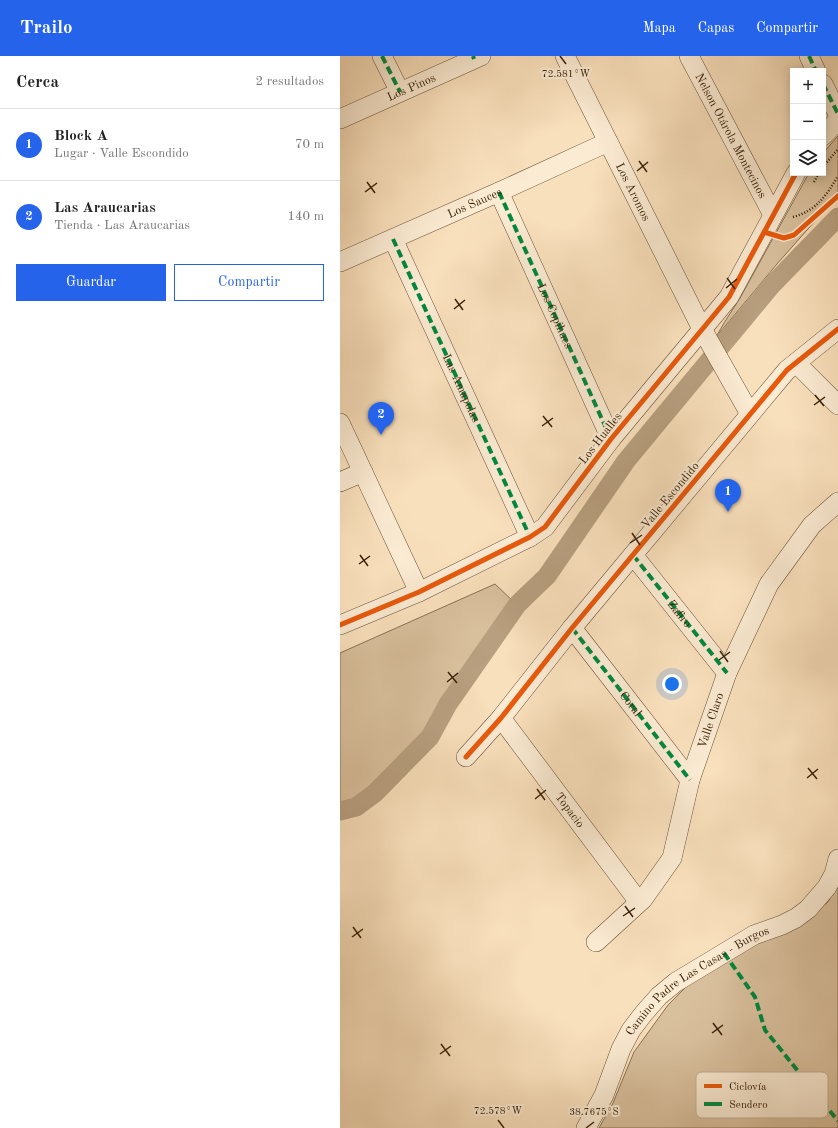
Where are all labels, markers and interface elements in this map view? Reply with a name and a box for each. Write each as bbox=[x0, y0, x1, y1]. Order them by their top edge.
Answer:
text: Trailo bbox=[20, 19, 73, 38]
text: Mapa bbox=[643, 21, 676, 35]
text: Capas bbox=[698, 21, 734, 35]
text: Compartir bbox=[756, 21, 818, 35]
map controls bbox=[790, 68, 826, 176]
button: + bbox=[790, 68, 826, 104]
text: 72.581°W bbox=[542, 69, 590, 79]
street label: Los Pinos bbox=[386, 72, 438, 104]
street label: Nelson Otárola Montecinos bbox=[692, 72, 768, 200]
text: Cerca bbox=[16, 74, 59, 91]
text: 2 resultados bbox=[256, 75, 324, 88]
button: − bbox=[790, 104, 826, 140]
text: Block A bbox=[54, 129, 108, 144]
text: 1 bbox=[25, 138, 33, 151]
text: 70 m bbox=[295, 138, 324, 151]
button: layers bbox=[790, 140, 826, 176]
text: Lugar · Valle Escondido bbox=[54, 147, 189, 160]
street label: Los Aromos bbox=[613, 161, 652, 223]
street label: Los Sauces bbox=[446, 186, 504, 221]
text: Las Araucarias bbox=[54, 201, 156, 216]
text: 2 bbox=[25, 210, 33, 223]
text: 140 m bbox=[287, 210, 324, 223]
text: Tienda · Las Araucarias bbox=[54, 219, 190, 232]
button: Guardar bbox=[16, 264, 166, 301]
button: Compartir bbox=[174, 264, 324, 301]
street label: Los Copihues bbox=[534, 282, 574, 351]
street label: Las Amapolas bbox=[440, 352, 481, 424]
pin: 2 bbox=[368, 402, 394, 435]
street label: Los Hualles bbox=[577, 411, 624, 467]
street label: Valle Escondido bbox=[640, 460, 702, 531]
pin: 1 bbox=[715, 479, 741, 512]
street label: Zafiro bbox=[665, 598, 693, 630]
your location bbox=[662, 674, 682, 694]
street label: Coral bbox=[617, 690, 643, 719]
street label: Valle Claro bbox=[696, 691, 727, 750]
street label: Topacio bbox=[552, 791, 586, 830]
street label: Camino Padre Las Casas - Burgos bbox=[624, 925, 771, 1038]
legend bbox=[696, 1072, 828, 1118]
text: Ciclovía bbox=[729, 1082, 767, 1093]
text: Sendero bbox=[729, 1100, 768, 1111]
text: 72.578°W bbox=[474, 1106, 522, 1116]
text: 38.7675°S bbox=[569, 1107, 619, 1117]

